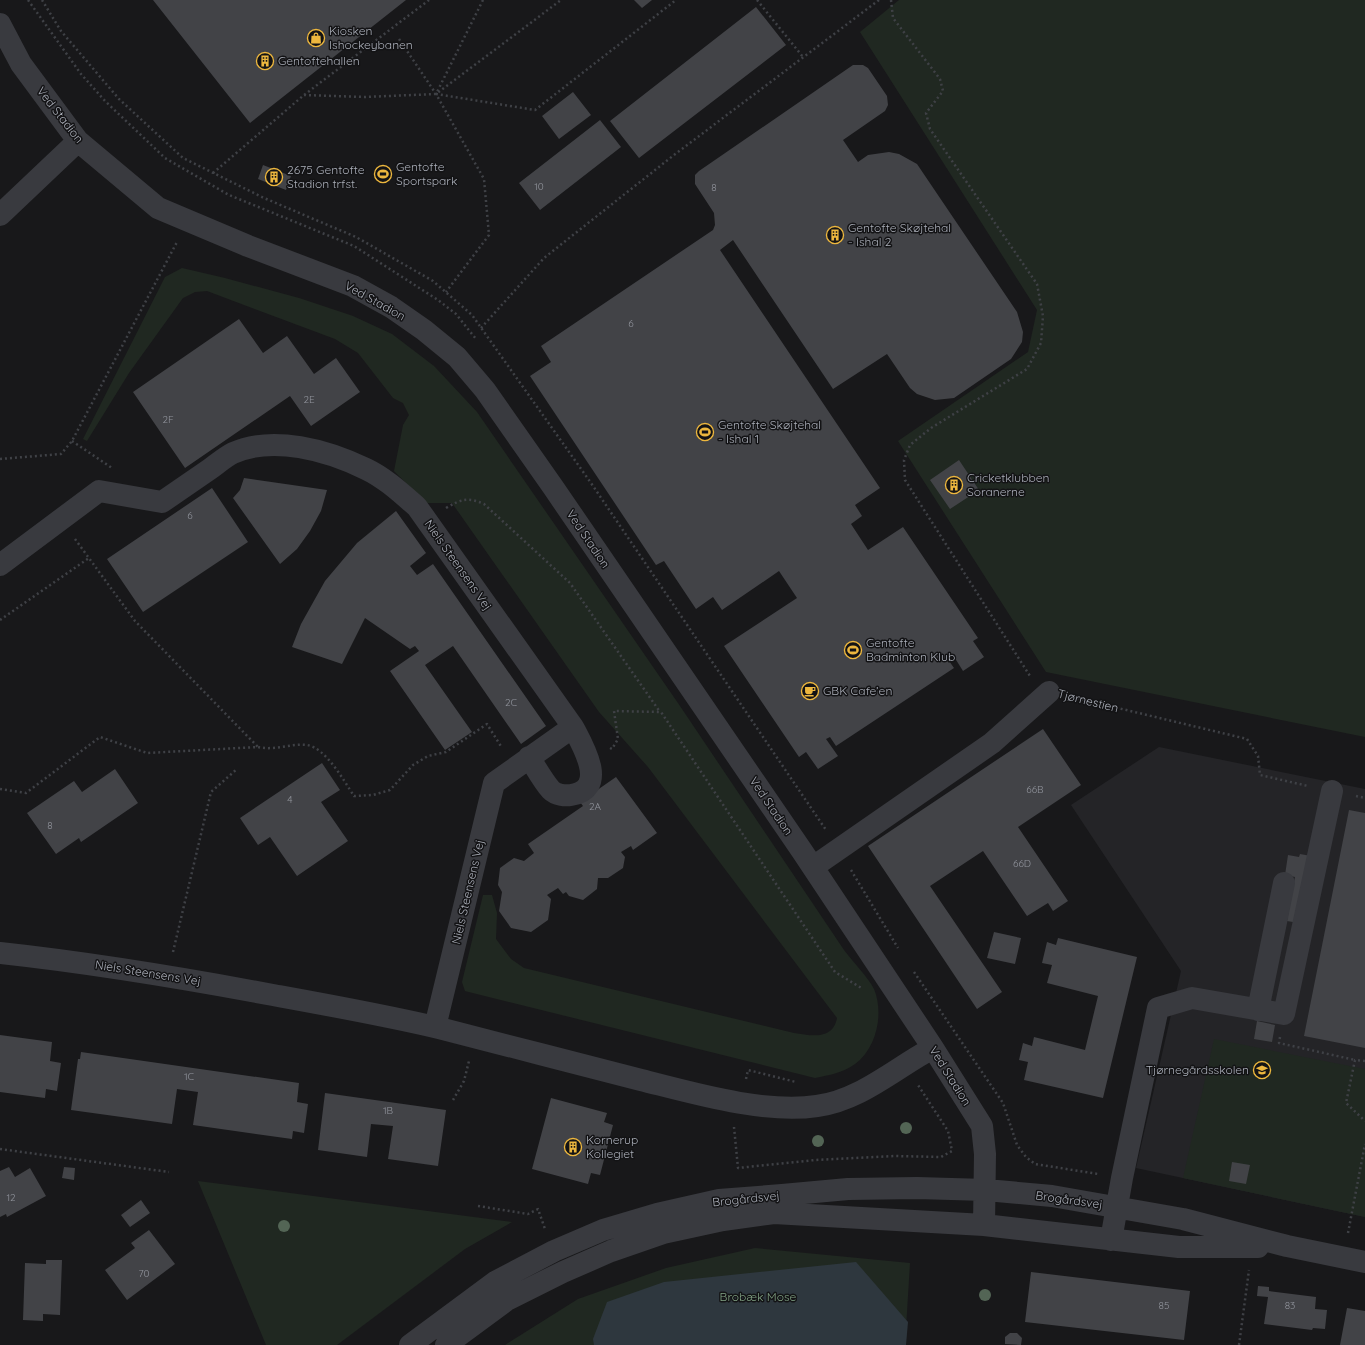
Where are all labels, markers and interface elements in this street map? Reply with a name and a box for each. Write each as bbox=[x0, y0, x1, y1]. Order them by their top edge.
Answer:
place label: Kiosken Ishockeybanen bbox=[329, 23, 413, 52]
shop icon: Kiosken Ishockeybanen bbox=[306, 28, 326, 48]
building icon: Gentoftehallen bbox=[255, 51, 275, 71]
place label: Gentoftehallen bbox=[278, 53, 360, 68]
street label: Ved Stadion bbox=[34, 84, 87, 146]
place label: Gentofte Sportspark bbox=[396, 159, 457, 188]
place label: 2675 Gentofte Stadion trfst. bbox=[287, 162, 365, 191]
sports icon: Gentofte Sportspark bbox=[373, 164, 393, 184]
building icon: 2675 Gentofte Stadion trfst. bbox=[264, 167, 284, 187]
house number: 10 bbox=[534, 180, 544, 193]
house number: 8 bbox=[711, 181, 717, 194]
place label: Gentofte Skøjtehal - Ishal 2 bbox=[848, 220, 951, 249]
building icon: Gentofte Skøjtehal - Ishal 2 bbox=[825, 225, 845, 245]
street label: Ved Stadion bbox=[342, 278, 408, 323]
house number: 6 bbox=[628, 317, 634, 330]
house number: 2E bbox=[303, 393, 315, 406]
house number: 2F bbox=[162, 413, 174, 426]
place label: Gentofte Skøjtehal - Ishal 1 bbox=[718, 417, 821, 446]
sports icon: Gentofte Skøjtehal - Ishal 1 bbox=[695, 422, 715, 442]
place label: Cricketklubben Soranerne bbox=[967, 470, 1049, 499]
building icon: Cricketklubben Soranerne bbox=[944, 475, 964, 495]
street label: Ved Stadion bbox=[563, 507, 613, 571]
house number: 6 bbox=[187, 509, 193, 522]
street label: Niels Steensens Vej bbox=[422, 517, 495, 613]
place label: Gentofte Badminton Klub bbox=[866, 635, 955, 664]
sports icon: Gentofte Badminton Klub bbox=[843, 640, 863, 660]
cafe icon: GBK Cafe’en bbox=[800, 681, 820, 701]
place label: GBK Cafe’en bbox=[823, 683, 892, 698]
street label: Tjørnestien bbox=[1056, 686, 1120, 715]
house number: 2C bbox=[505, 696, 518, 709]
street label: Ved Stadion bbox=[746, 774, 796, 838]
house number: 66B bbox=[1026, 783, 1044, 796]
house number: 4 bbox=[287, 793, 293, 806]
house number: 2A bbox=[589, 800, 602, 813]
house number: 8 bbox=[47, 819, 53, 832]
street label: Niels Steensens Vej bbox=[448, 838, 487, 946]
house number: 66D bbox=[1013, 857, 1031, 870]
street label: Niels Steensens Vej bbox=[94, 957, 202, 988]
street label: Ved Stadion bbox=[926, 1043, 975, 1108]
school or university icon: Tjørnegårdsskolen bbox=[1252, 1060, 1272, 1080]
place label: Tjørnegårdsskolen bbox=[1146, 1062, 1249, 1077]
house number: 1C bbox=[184, 1070, 195, 1083]
house number: 1B bbox=[383, 1104, 394, 1117]
place label: Kornerup Kollegiet bbox=[586, 1132, 638, 1161]
building icon: Kornerup Kollegiet bbox=[563, 1137, 583, 1157]
street label: Brogårdsvej bbox=[1035, 1187, 1104, 1212]
street label: Brogårdsvej bbox=[712, 1188, 780, 1209]
house number: 12 bbox=[6, 1191, 16, 1204]
house number: 70 bbox=[138, 1267, 150, 1280]
park label: Brobæk Mose bbox=[720, 1289, 797, 1304]
house number: 85 bbox=[1159, 1299, 1169, 1312]
house number: 83 bbox=[1285, 1299, 1295, 1312]

